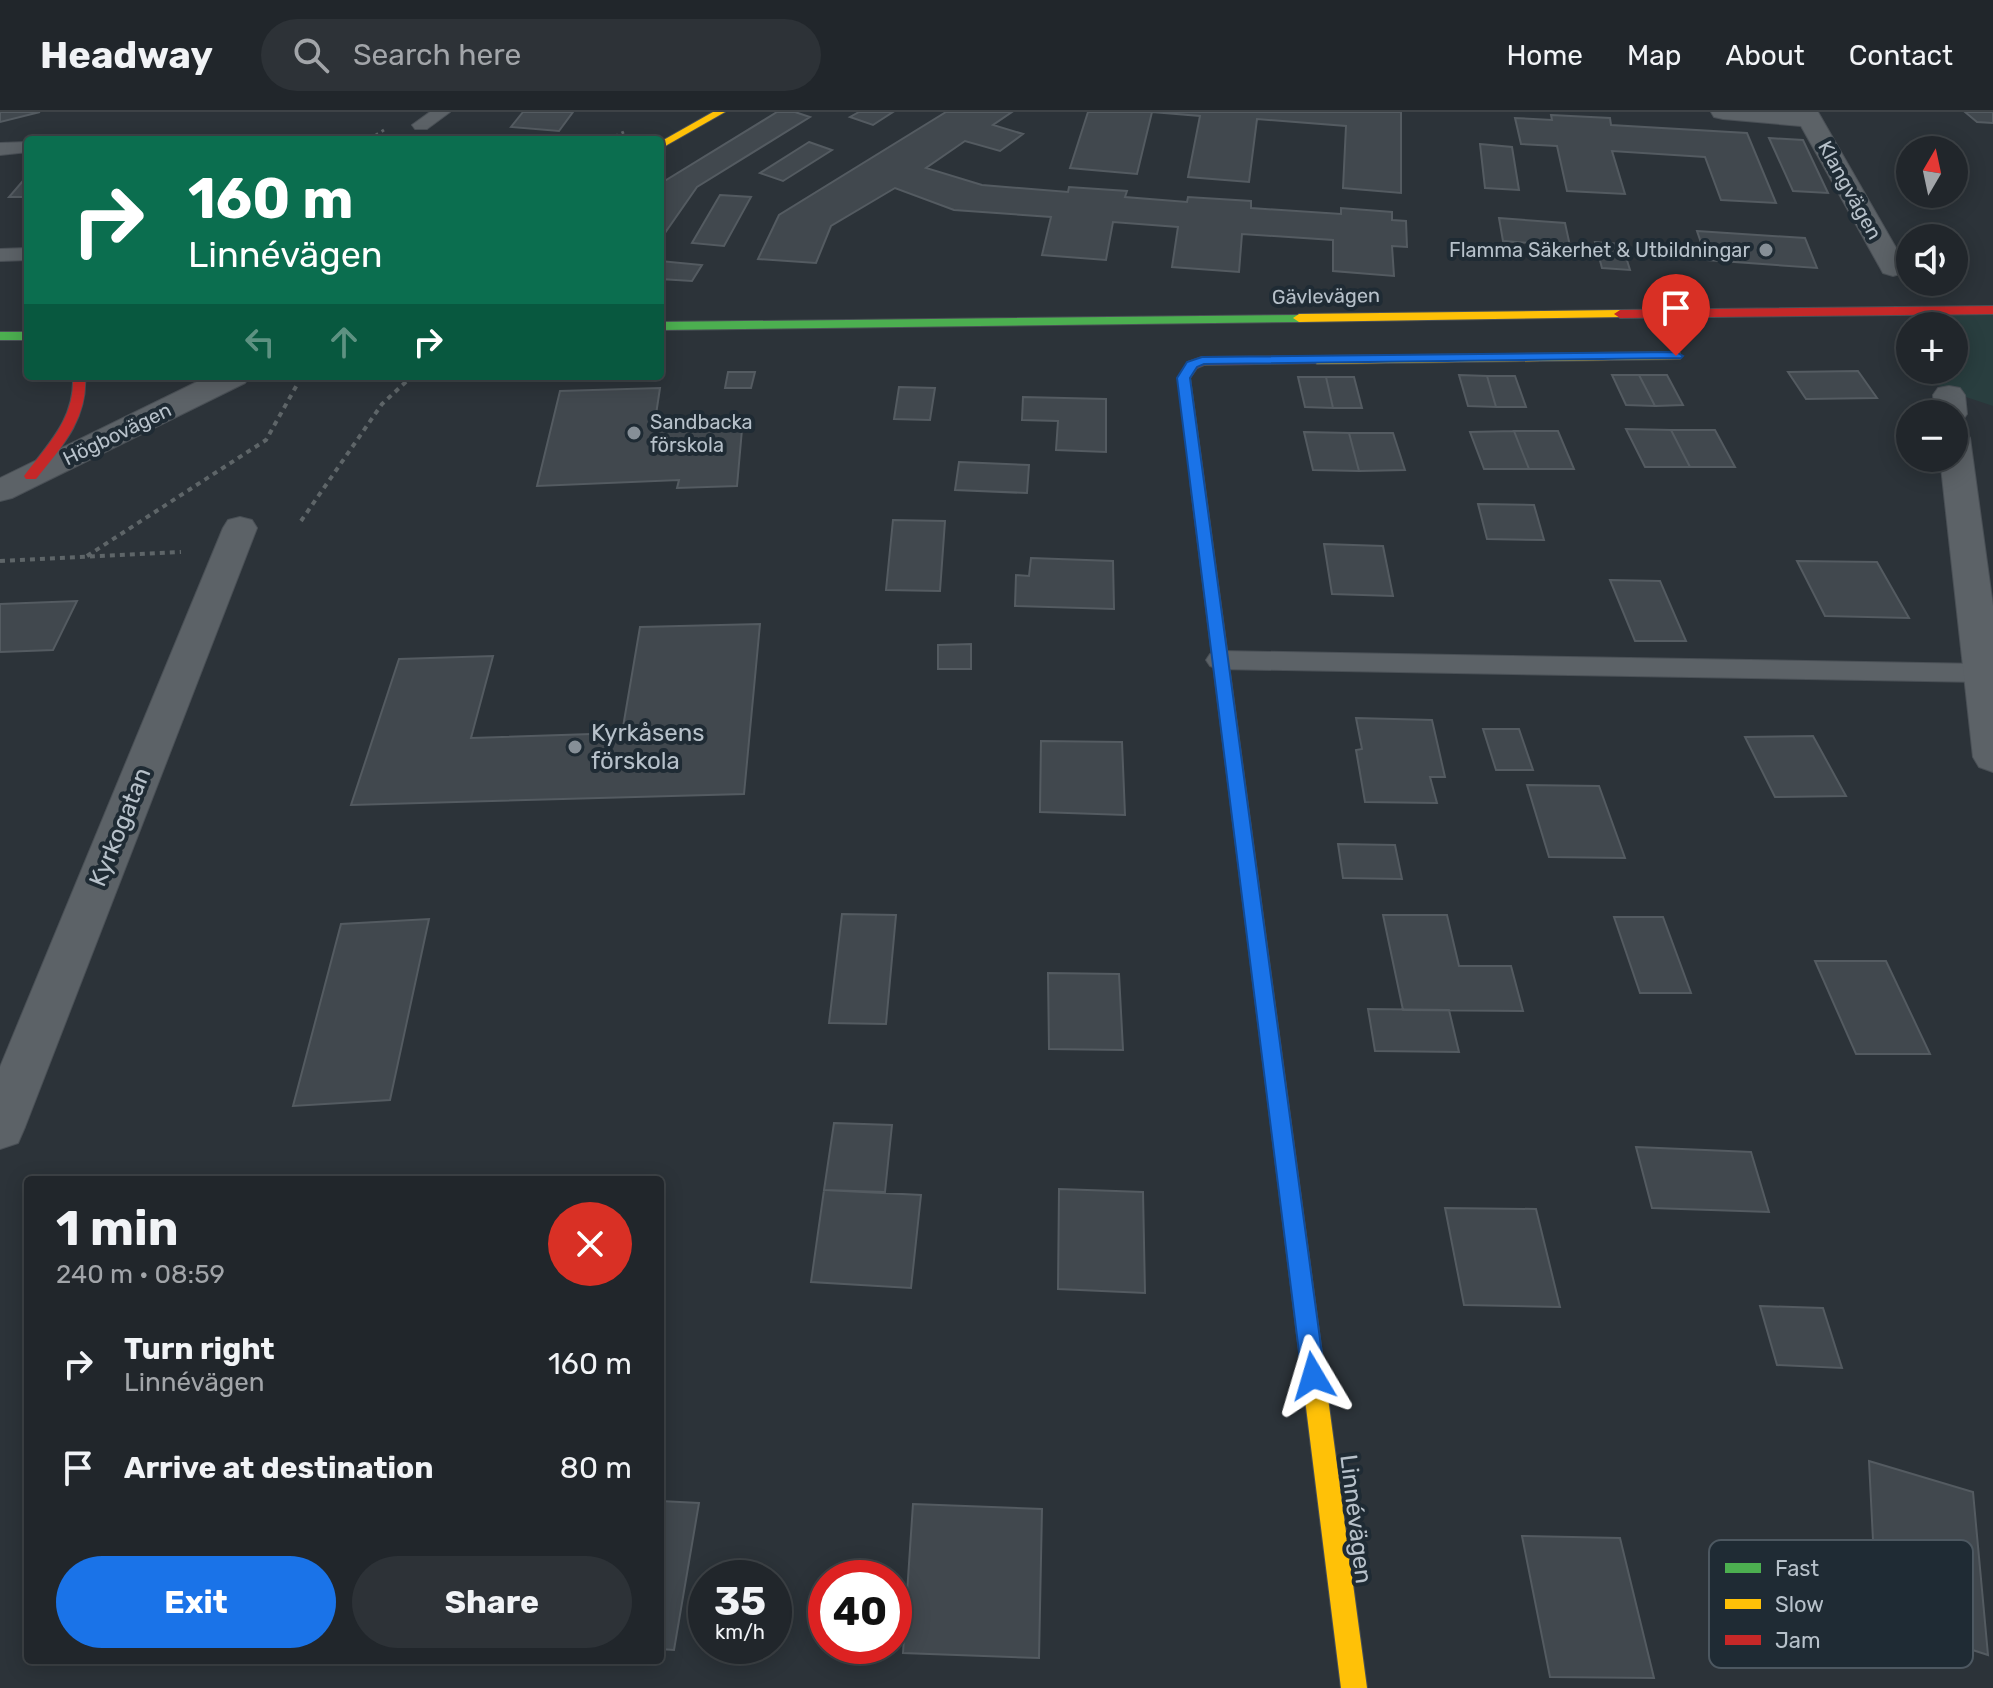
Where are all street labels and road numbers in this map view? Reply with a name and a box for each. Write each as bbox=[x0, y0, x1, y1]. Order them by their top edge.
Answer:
street label: Klangvägen bbox=[1813, 137, 1887, 243]
street label: Gävlevägen bbox=[1272, 283, 1380, 309]
street label: Högbovägen bbox=[59, 397, 175, 471]
street label: Kyrkogatan bbox=[83, 763, 157, 891]
street label: Linnévägen bbox=[1334, 1453, 1378, 1585]

